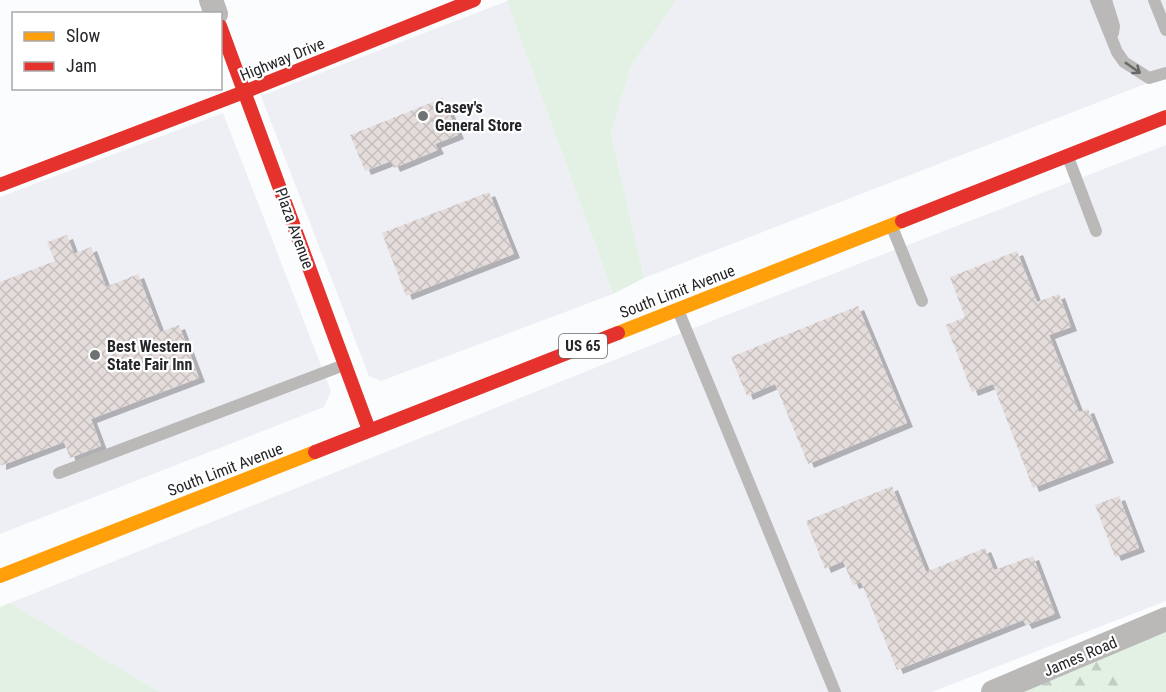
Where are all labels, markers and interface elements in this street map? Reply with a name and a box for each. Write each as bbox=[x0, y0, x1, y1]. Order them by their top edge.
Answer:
legend bbox=[12, 12, 222, 90]
text: Slow bbox=[66, 25, 101, 46]
street label: Highway Drive bbox=[237, 34, 327, 85]
text: Jam bbox=[66, 55, 97, 76]
one-way arrow bbox=[1124, 62, 1140, 74]
place label: Casey's General Store bbox=[435, 98, 522, 135]
marker: Casey's General Store bbox=[416, 109, 430, 123]
street label: Plaza Avenue bbox=[271, 185, 318, 271]
street label: South Limit Avenue bbox=[617, 261, 737, 322]
road number: US 65 bbox=[559, 334, 607, 358]
place label: Best Western State Fair Inn bbox=[107, 337, 192, 374]
marker: Best Western State Fair Inn bbox=[88, 348, 102, 362]
street label: South Limit Avenue bbox=[165, 439, 285, 500]
street label: James Road bbox=[1041, 632, 1120, 680]

